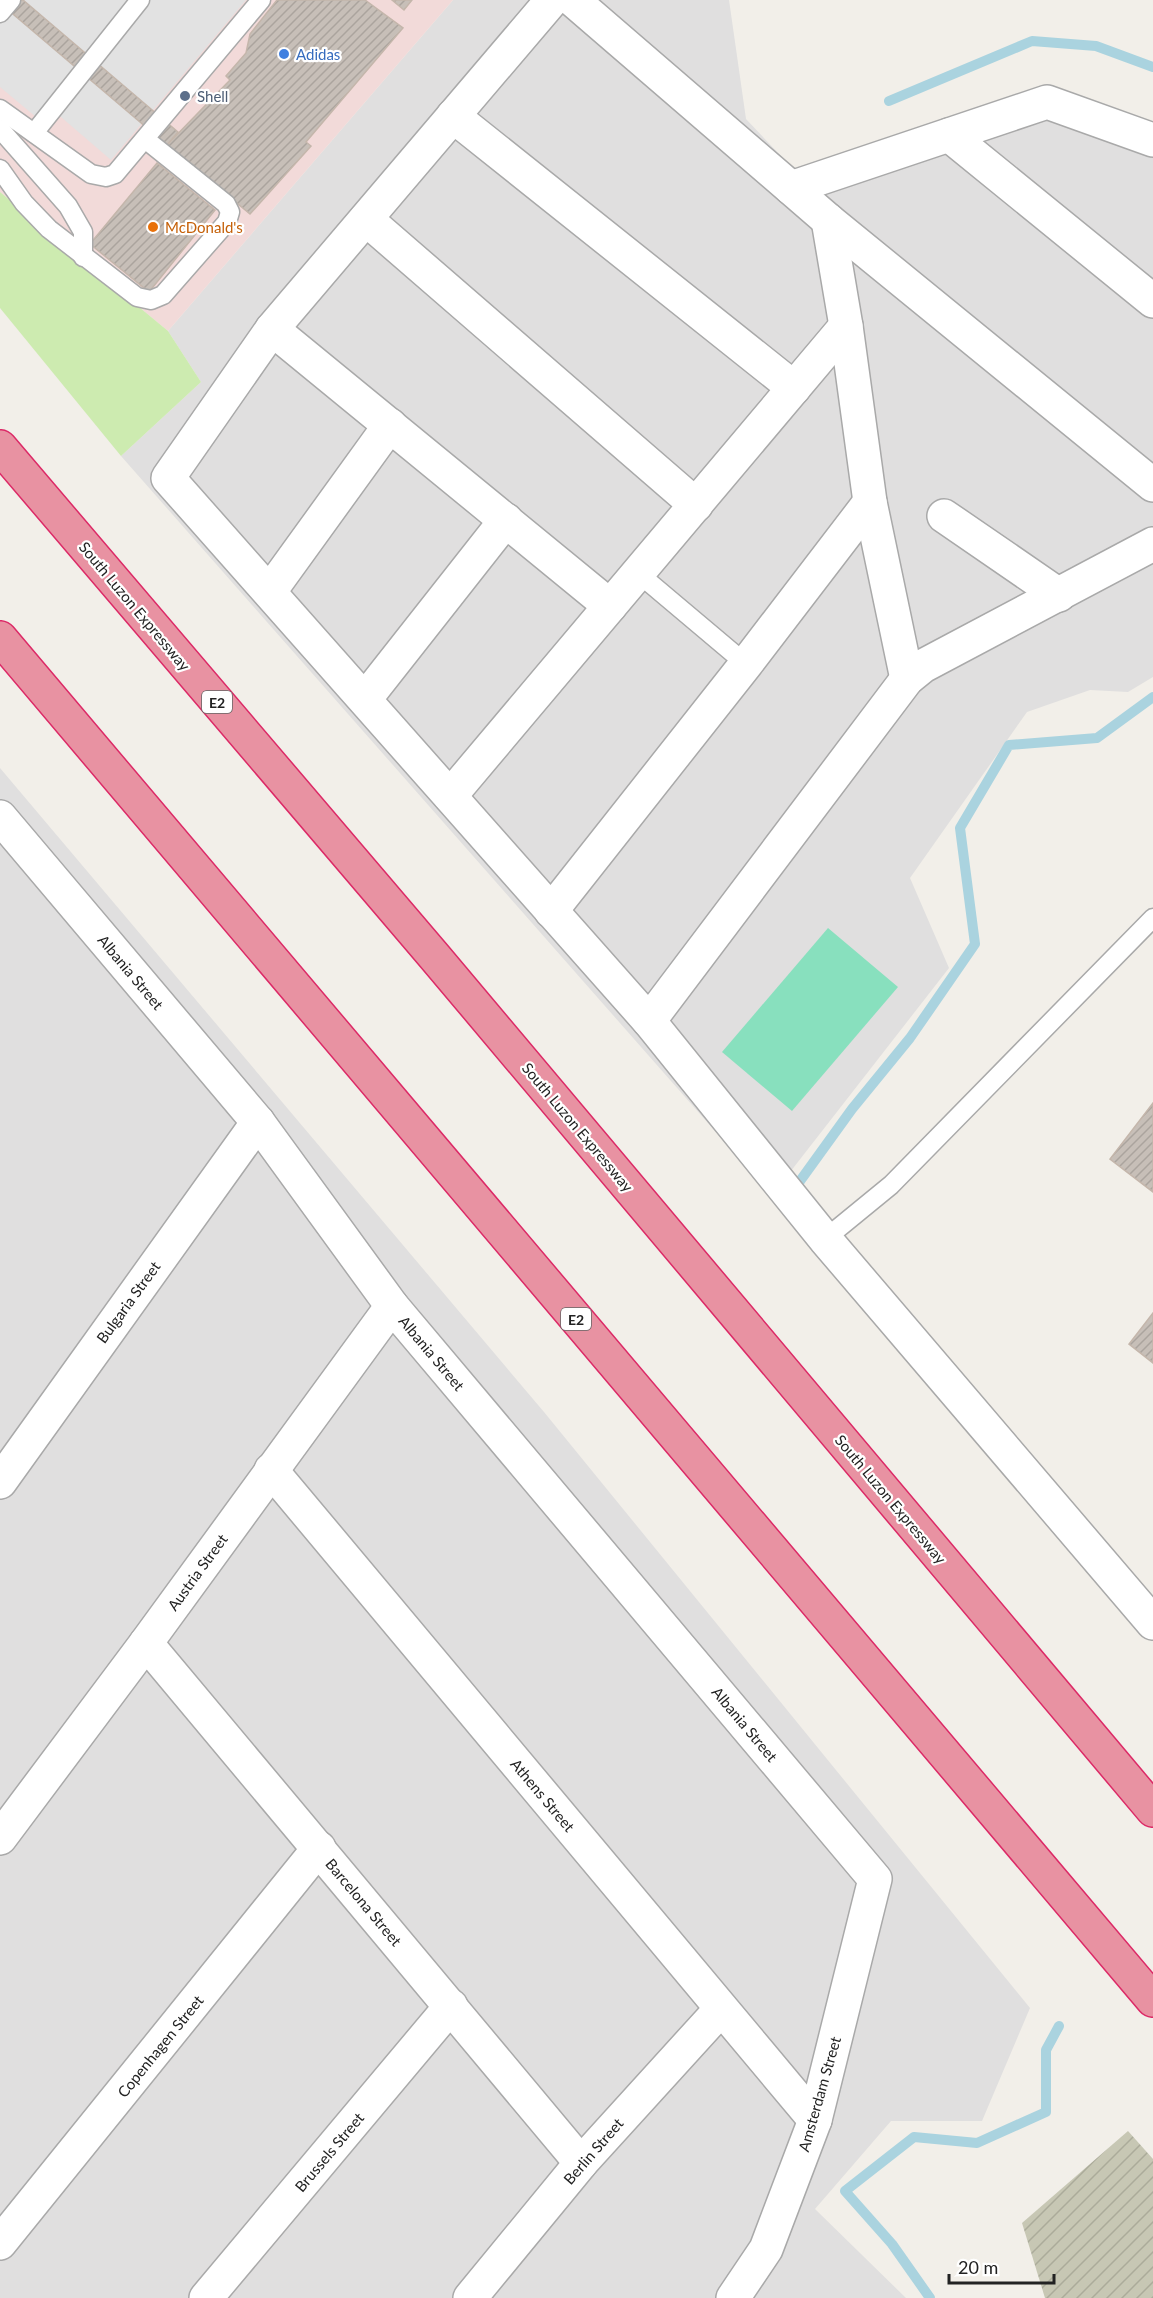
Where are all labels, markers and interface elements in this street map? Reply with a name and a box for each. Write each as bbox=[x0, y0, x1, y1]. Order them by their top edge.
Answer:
place label: Adidas bbox=[296, 45, 340, 63]
marker: Adidas bbox=[277, 47, 291, 61]
place label: Shell bbox=[197, 87, 228, 105]
marker: Shell bbox=[178, 89, 192, 103]
place label: McDonald's bbox=[165, 218, 243, 236]
marker: McDonald's bbox=[146, 220, 160, 234]
street label: South Luzon Expressway bbox=[76, 538, 194, 674]
road number: E2 bbox=[202, 691, 232, 713]
street label: Albania Street bbox=[94, 931, 168, 1014]
street label: South Luzon Expressway bbox=[519, 1059, 637, 1195]
street label: Bulgaria Street bbox=[92, 1257, 164, 1346]
road number: E2 bbox=[561, 1308, 591, 1330]
street label: Albania Street bbox=[395, 1312, 469, 1395]
street label: South Luzon Expressway bbox=[832, 1431, 950, 1567]
street label: Austria Street bbox=[163, 1530, 231, 1614]
street label: Albania Street bbox=[708, 1683, 782, 1766]
street label: Athens Street bbox=[507, 1755, 579, 1836]
street label: Barcelona Street bbox=[322, 1855, 406, 1950]
street label: Copenhagen Street bbox=[113, 1991, 207, 2101]
street label: Amsterdam Street bbox=[794, 2034, 844, 2154]
street label: Brussels Street bbox=[291, 2108, 368, 2195]
street label: Berlin Street bbox=[559, 2114, 627, 2188]
scale bar bbox=[949, 2247, 1054, 2285]
text: 20 m bbox=[958, 2256, 998, 2278]

